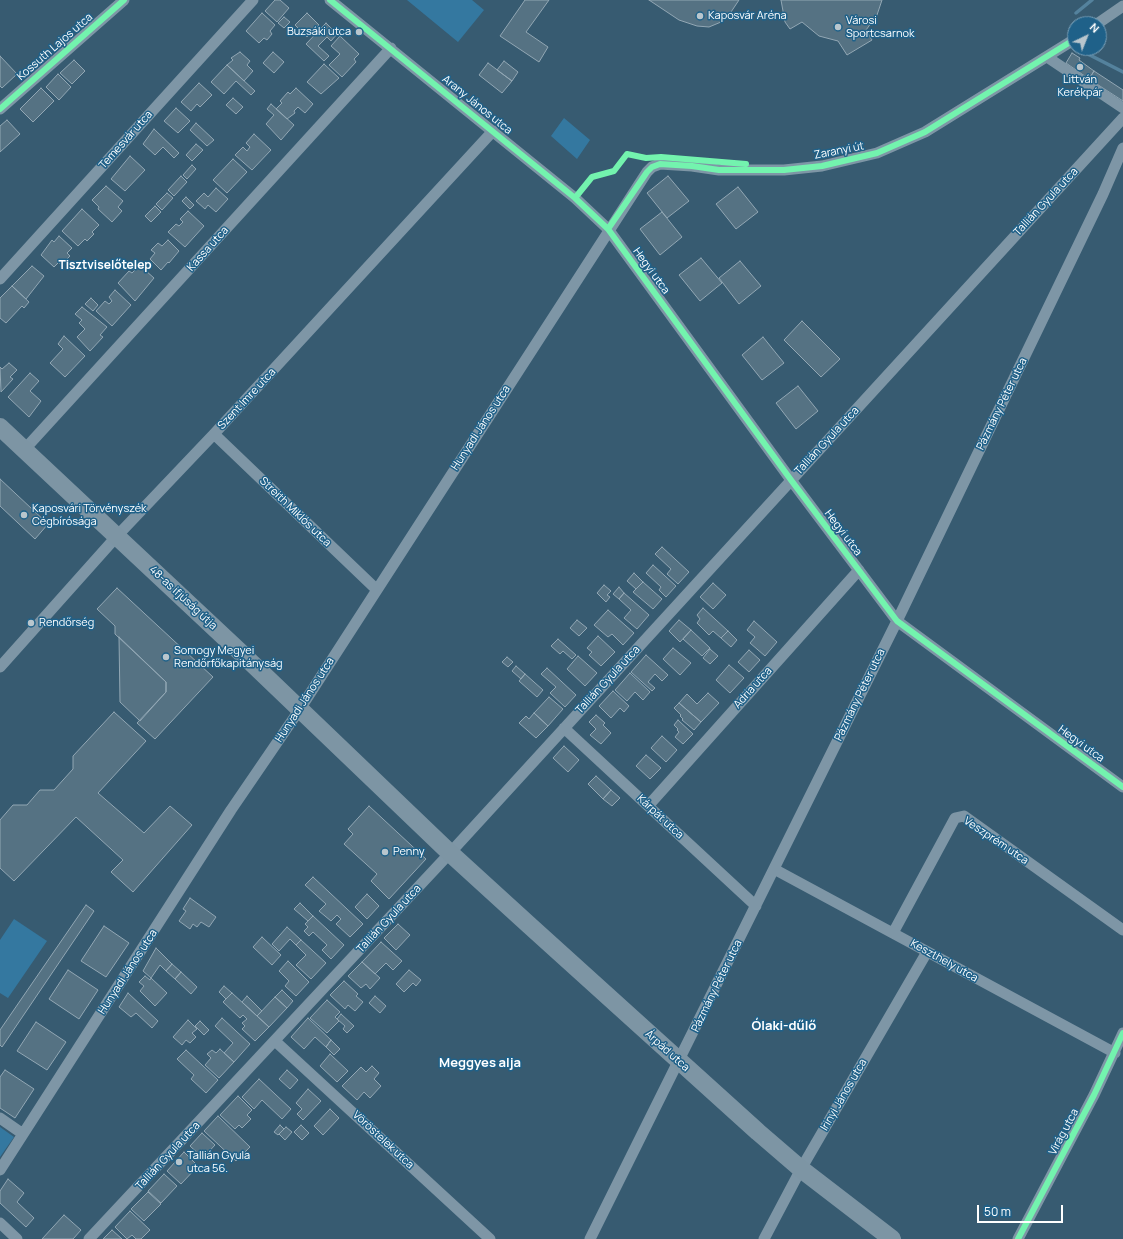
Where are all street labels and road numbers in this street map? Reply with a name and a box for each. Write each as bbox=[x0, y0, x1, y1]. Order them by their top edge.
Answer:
street label: Kossuth Lajos utca bbox=[15, 11, 95, 83]
street label: Arany János utca bbox=[439, 73, 515, 137]
street label: Temesvár utca bbox=[96, 108, 156, 172]
street label: Zaranyi út bbox=[813, 140, 865, 162]
street label: Tallián Gyula utca bbox=[1011, 165, 1081, 239]
street label: Kassa utca bbox=[185, 224, 231, 274]
street label: Hegyi utca bbox=[630, 245, 672, 297]
street label: Pázmány Péter utca bbox=[974, 356, 1030, 452]
street label: Szent Imre utca bbox=[215, 366, 279, 432]
street label: Hunyadi János utca bbox=[449, 383, 513, 473]
street label: Tallián Gyula utca bbox=[792, 404, 862, 478]
street label: Streith Miklós utca bbox=[256, 474, 334, 550]
street label: Hegyi utca bbox=[822, 507, 864, 559]
street label: 48-as ifjúság útja bbox=[146, 563, 220, 633]
street label: Tallián Gyula utca bbox=[573, 643, 643, 717]
street label: Pázmány Péter utca bbox=[832, 647, 888, 743]
street label: Hunyadi János utca bbox=[273, 655, 337, 745]
street label: Adria utca bbox=[731, 665, 775, 711]
street label: Hegyi utca bbox=[1055, 723, 1107, 765]
street label: Kárpát utca bbox=[634, 792, 686, 842]
street label: Veszprém utca bbox=[961, 815, 1031, 867]
street label: Tallián Gyula utca bbox=[354, 882, 424, 956]
street label: Hunyadi János utca bbox=[96, 927, 160, 1017]
street label: Keszthely utca bbox=[908, 937, 980, 985]
street label: Pázmány Péter utca bbox=[689, 938, 745, 1034]
street label: Árpád utca bbox=[642, 1028, 692, 1074]
street label: Irinyi János utca bbox=[818, 1057, 870, 1133]
street label: Virág utca bbox=[1046, 1107, 1082, 1157]
street label: Vöröstelek utca bbox=[350, 1108, 416, 1172]
street label: Tallián Gyula utca bbox=[133, 1119, 203, 1193]

